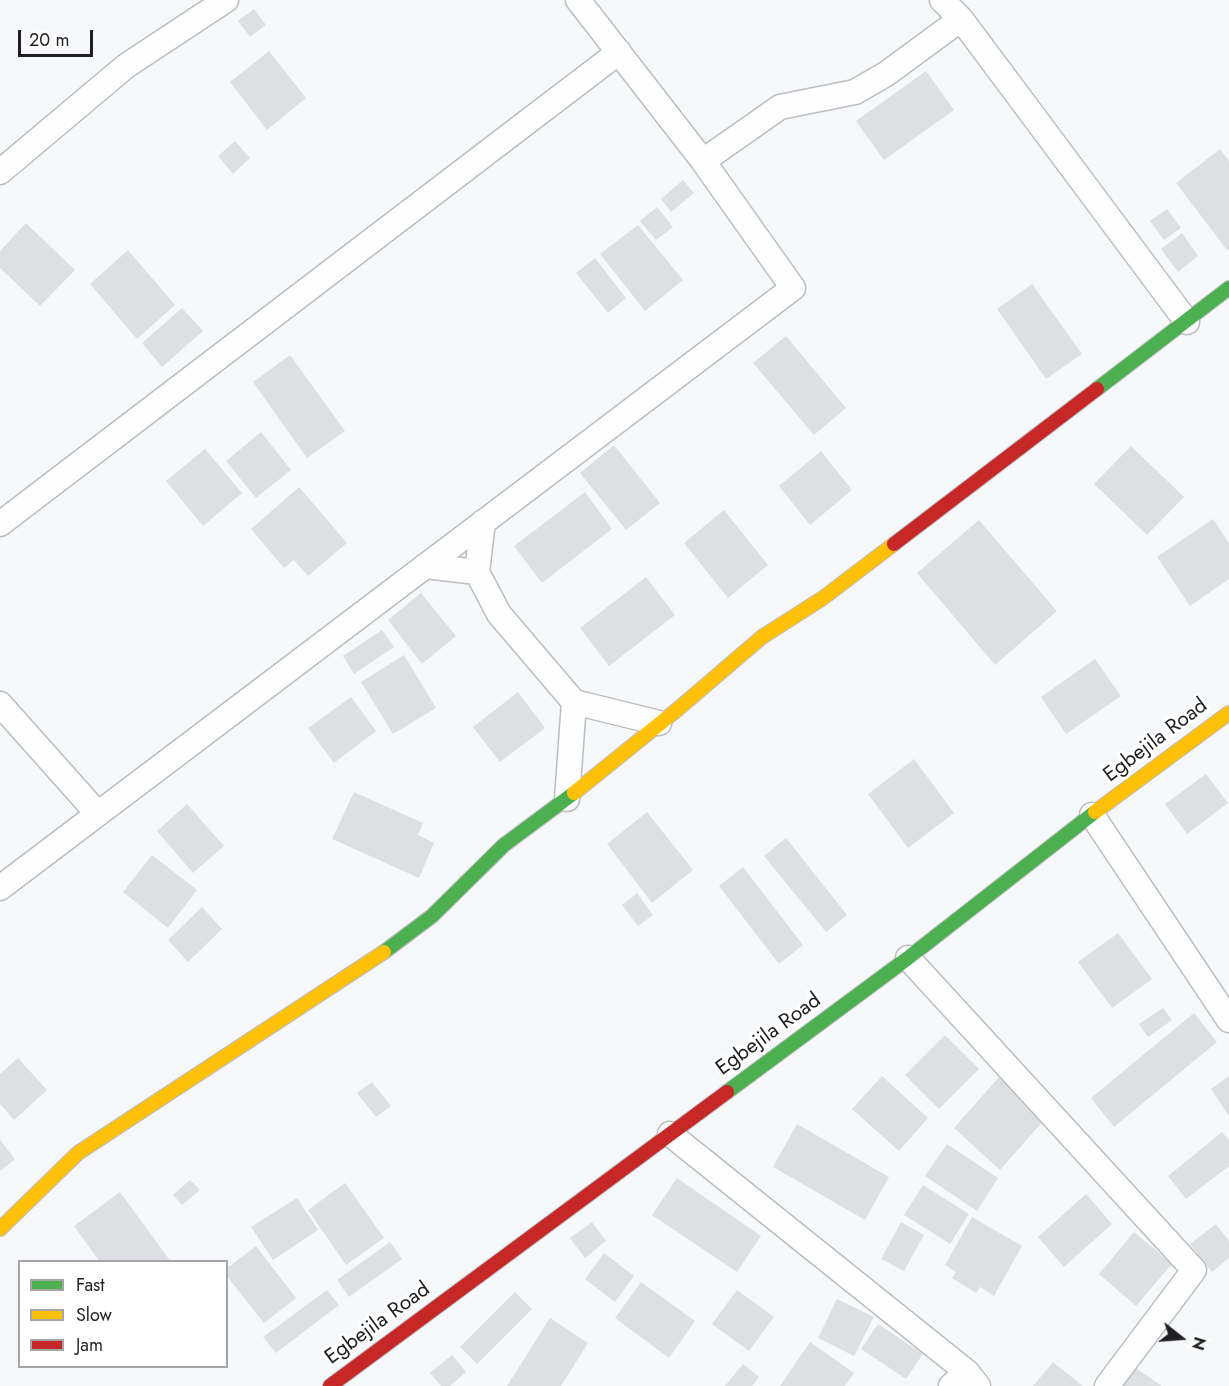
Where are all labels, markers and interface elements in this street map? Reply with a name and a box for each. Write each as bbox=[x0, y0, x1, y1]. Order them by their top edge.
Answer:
scale bar bbox=[21, 18, 96, 56]
text: 20 m bbox=[29, 27, 69, 53]
street label: Egbejila Road bbox=[1099, 694, 1213, 788]
street label: Egbejila Road bbox=[712, 988, 826, 1082]
legend bbox=[18, 1260, 228, 1368]
text: Fast bbox=[76, 1272, 105, 1298]
street label: Egbejila Road bbox=[321, 1277, 435, 1371]
text: Slow bbox=[76, 1302, 112, 1328]
north arrow bbox=[1151, 1308, 1211, 1368]
text: Jam bbox=[76, 1332, 103, 1358]
text: N bbox=[1186, 1334, 1212, 1353]

